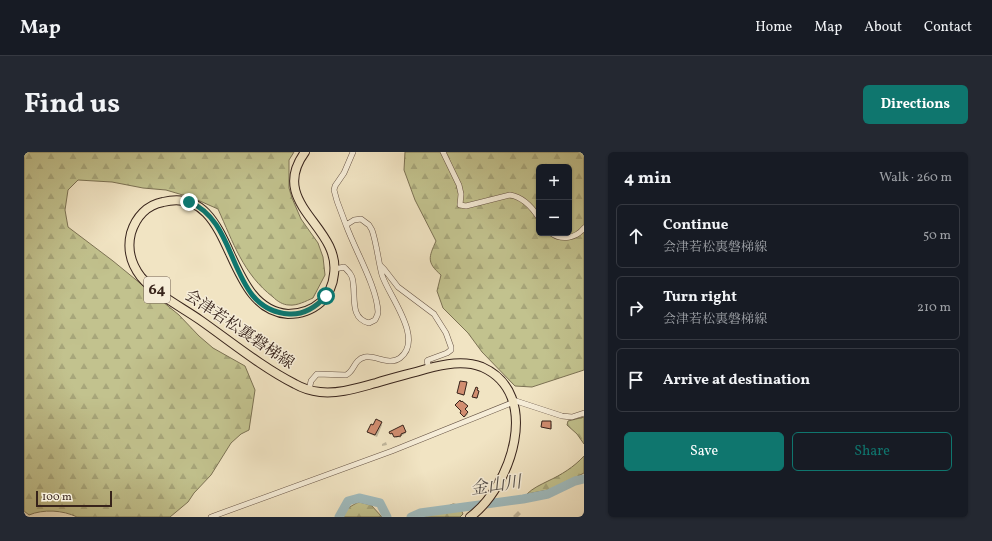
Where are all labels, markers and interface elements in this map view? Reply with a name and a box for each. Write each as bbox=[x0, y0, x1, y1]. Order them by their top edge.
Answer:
text: Map bbox=[20, 15, 61, 41]
text: Home bbox=[755, 18, 792, 37]
text: Map bbox=[814, 18, 842, 37]
text: About bbox=[864, 18, 902, 37]
text: Contact bbox=[924, 18, 972, 37]
text: Find us bbox=[24, 85, 120, 124]
button: Directions bbox=[863, 85, 968, 124]
map controls bbox=[536, 164, 572, 236]
button: + bbox=[536, 164, 572, 200]
text: 4 min bbox=[624, 167, 671, 190]
text: Walk · 260 m bbox=[879, 169, 952, 187]
route end bbox=[180, 193, 198, 211]
button: − bbox=[536, 200, 572, 236]
text: Continue bbox=[663, 215, 728, 236]
icon: ahead bbox=[625, 225, 647, 247]
text: 50 m bbox=[923, 227, 951, 245]
text: 会津若松裏磐梯線 bbox=[663, 239, 767, 257]
road number: 64 bbox=[144, 277, 170, 303]
street label: 会津若松裏磐梯線 bbox=[180, 285, 298, 375]
route start bbox=[317, 287, 335, 305]
text: Turn right bbox=[663, 287, 737, 308]
icon: right bbox=[625, 297, 647, 319]
text: 210 m bbox=[917, 299, 951, 317]
text: 会津若松裏磐梯線 bbox=[663, 311, 767, 329]
icon: arrive bbox=[625, 369, 647, 391]
text: Arrive at destination bbox=[663, 370, 810, 391]
button: Save bbox=[624, 432, 784, 471]
button: Share bbox=[792, 432, 952, 471]
water label: 金山川 bbox=[469, 471, 525, 501]
scale bar bbox=[36, 489, 112, 508]
text: 100 m bbox=[42, 490, 72, 505]

